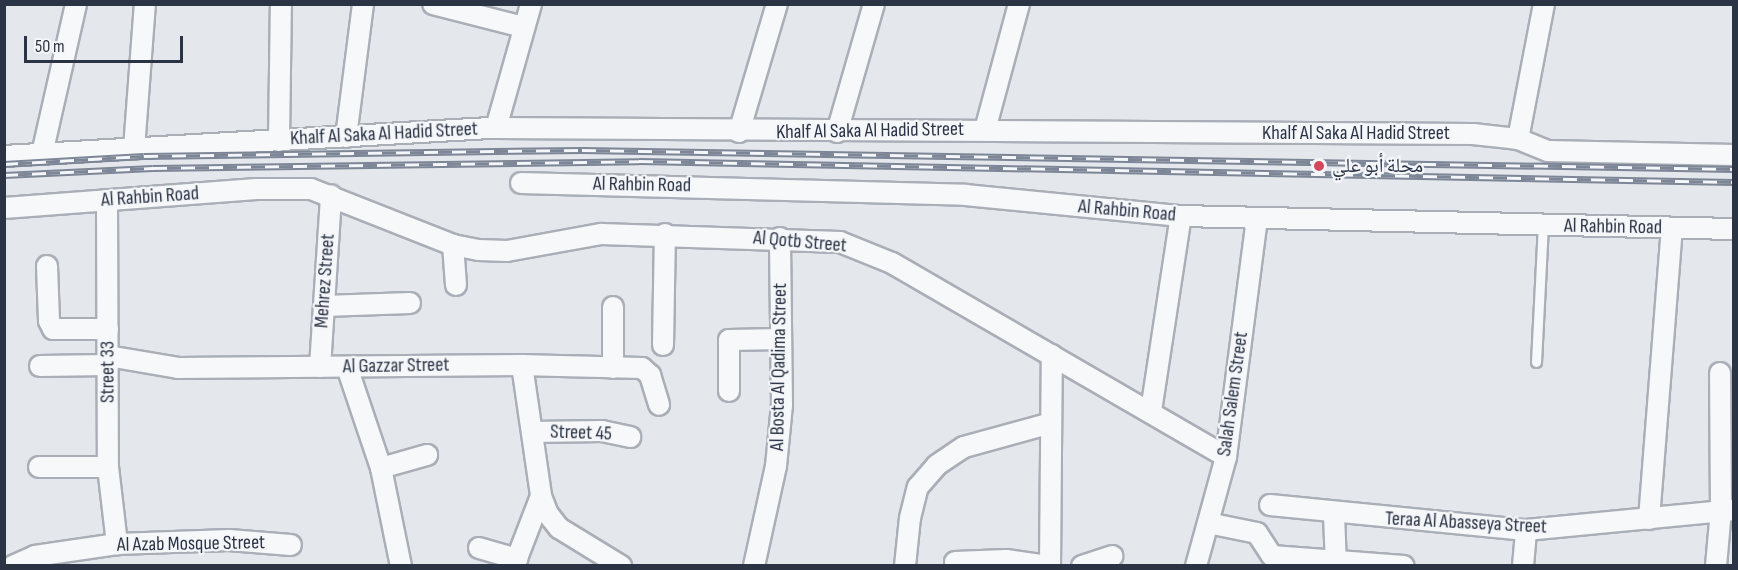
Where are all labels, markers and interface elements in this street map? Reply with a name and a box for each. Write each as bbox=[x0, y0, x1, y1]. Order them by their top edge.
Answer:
scale bar bbox=[27, 24, 186, 62]
text: 50 m bbox=[35, 36, 65, 57]
street label: Khalf Al Saka Al Hadid Street bbox=[290, 117, 478, 151]
street label: Khalf Al Saka Al Hadid Street bbox=[776, 117, 964, 145]
street label: Khalf Al Saka Al Hadid Street bbox=[1262, 121, 1450, 145]
place label: محلة أبو علي bbox=[1332, 154, 1423, 178]
marker: محلة أبو علي bbox=[1310, 157, 1328, 175]
street label: Al Rahbin Road bbox=[593, 172, 691, 198]
street label: Al Rahbin Road bbox=[100, 182, 200, 212]
street label: Al Rahbin Road bbox=[1077, 195, 1177, 227]
street label: Al Rahbin Road bbox=[1564, 214, 1662, 240]
street label: Al Qotb Street bbox=[752, 226, 848, 258]
street label: Mehrez Street bbox=[310, 233, 340, 329]
street label: Al Bosta Al Qadima Street bbox=[766, 283, 792, 451]
street label: Salah Salem Street bbox=[1212, 330, 1254, 458]
street label: Street 33 bbox=[96, 341, 120, 403]
street label: Al Gazzar Street bbox=[343, 353, 449, 379]
street label: Street 45 bbox=[550, 420, 612, 446]
street label: Teraa Al Abasseya Street bbox=[1385, 507, 1547, 539]
street label: Al Azab Mosque Street bbox=[117, 531, 265, 557]

